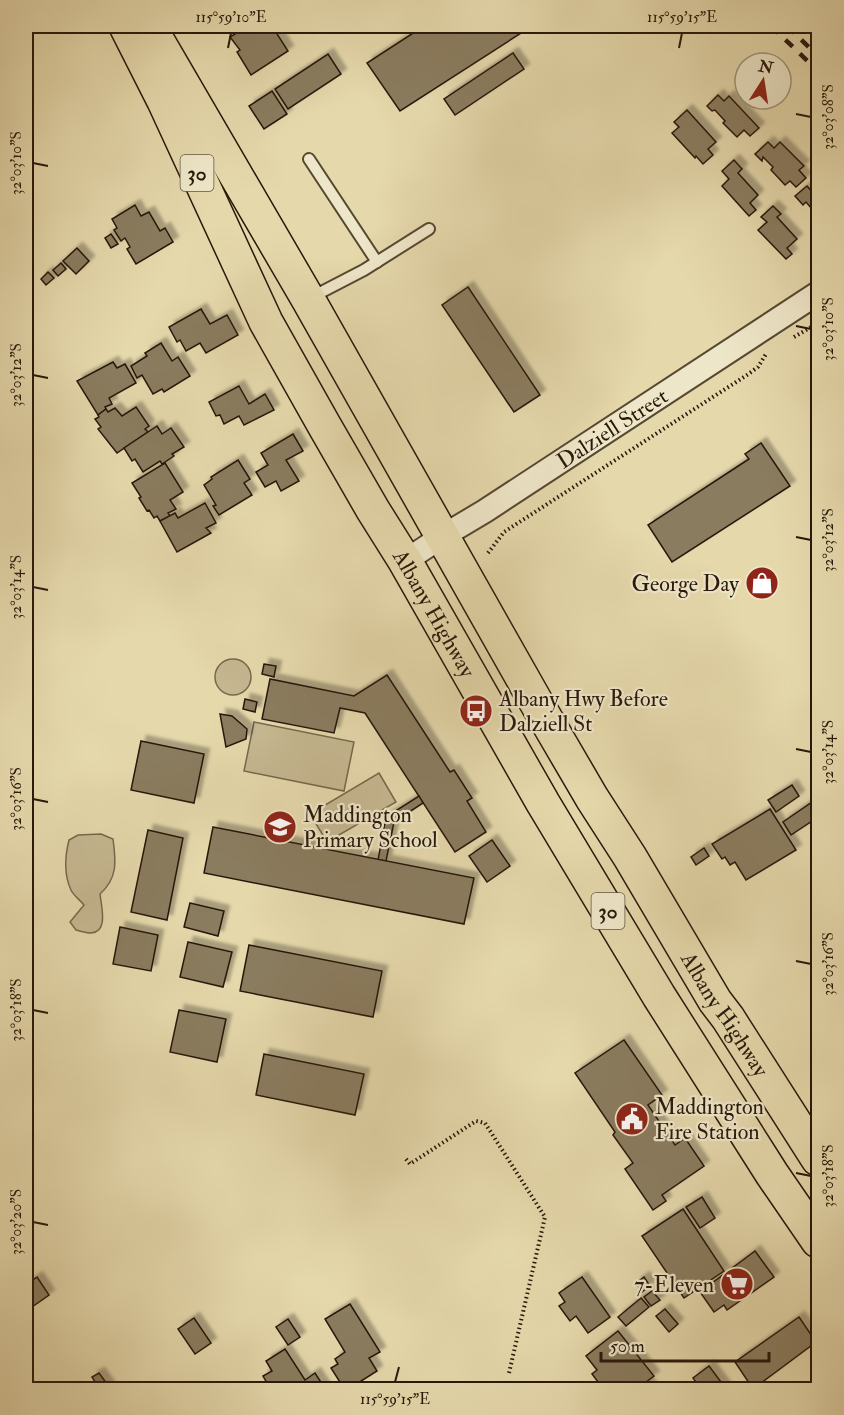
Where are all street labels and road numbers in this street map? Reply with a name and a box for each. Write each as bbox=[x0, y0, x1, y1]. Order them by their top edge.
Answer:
road number: 30 bbox=[180, 155, 214, 191]
street label: Dalziell Street bbox=[552, 382, 673, 475]
street label: Albany Highway bbox=[386, 544, 482, 683]
road number: 30 bbox=[592, 893, 624, 929]
street label: Albany Highway bbox=[674, 946, 775, 1082]

